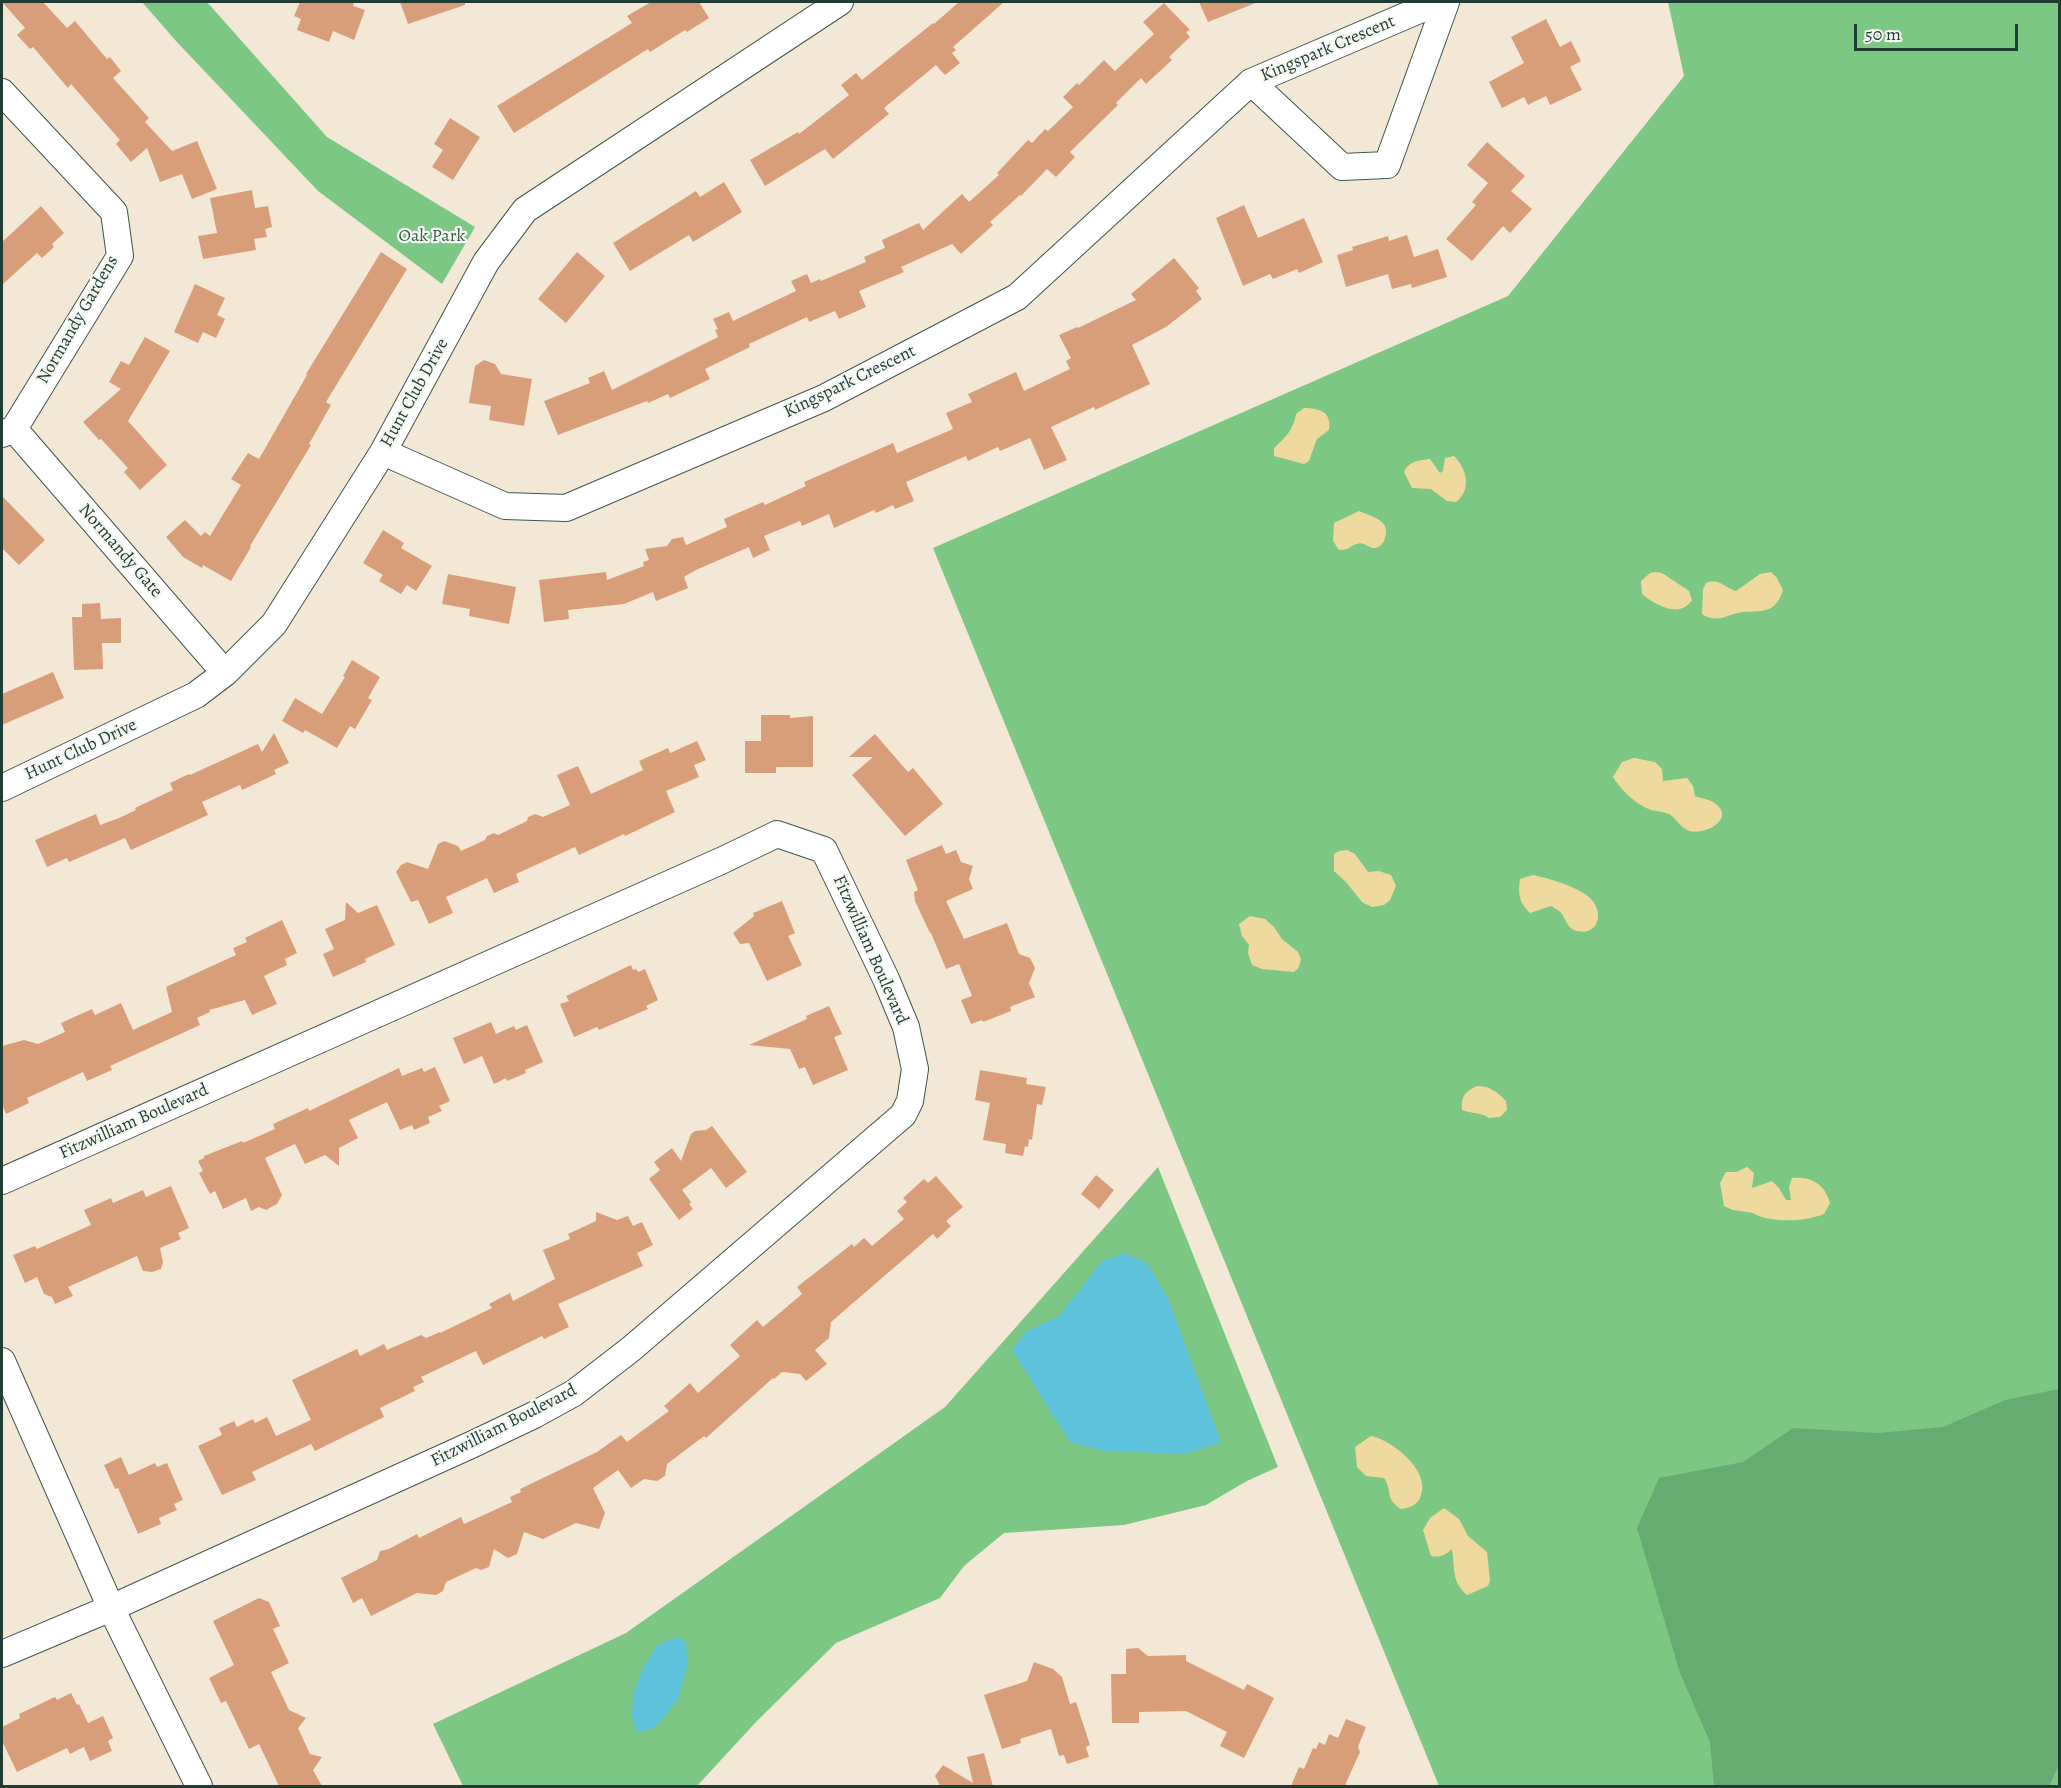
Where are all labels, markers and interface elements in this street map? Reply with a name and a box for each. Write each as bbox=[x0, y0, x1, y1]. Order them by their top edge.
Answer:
street label: Kingspark Crescent bbox=[1258, 11, 1398, 87]
scale bar bbox=[1857, 12, 2020, 50]
text: 50 m bbox=[1865, 22, 1901, 46]
park label: Oak Park bbox=[398, 226, 466, 248]
street label: Normandy Gardens bbox=[32, 252, 124, 388]
street label: Hunt Club Drive bbox=[376, 335, 454, 451]
street label: Kingspark Crescent bbox=[781, 341, 919, 423]
street label: Normandy Gate bbox=[73, 500, 167, 602]
street label: Hunt Club Drive bbox=[22, 715, 140, 785]
street label: Fitzwilliam Boulevard bbox=[827, 872, 913, 1028]
street label: Fitzwilliam Boulevard bbox=[56, 1079, 212, 1165]
street label: Fitzwilliam Boulevard bbox=[427, 1380, 581, 1472]

